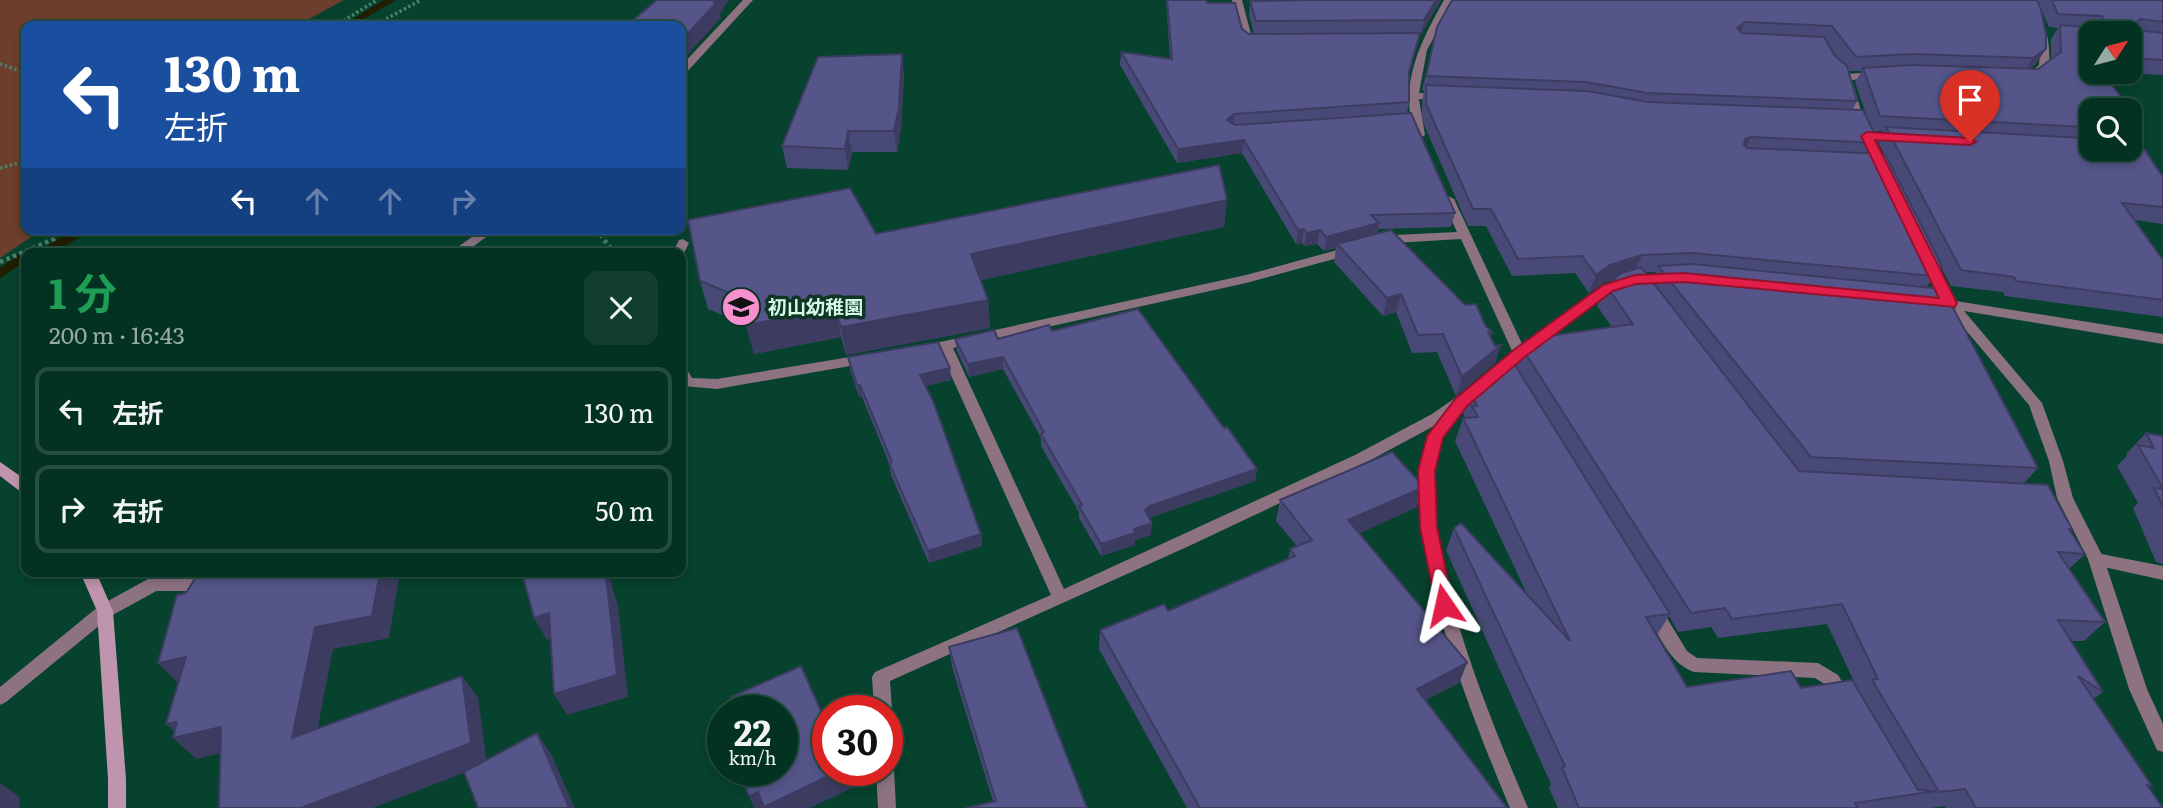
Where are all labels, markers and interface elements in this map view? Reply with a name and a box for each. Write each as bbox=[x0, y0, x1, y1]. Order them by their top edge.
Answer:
north arrow bbox=[2079, 21, 2142, 84]
map controls bbox=[2079, 21, 2142, 161]
text: 130 m bbox=[164, 34, 300, 107]
icon: left bbox=[49, 49, 140, 140]
pin bbox=[1940, 70, 2000, 142]
icon: arrive bbox=[1951, 81, 1989, 119]
button: search bbox=[2079, 98, 2142, 161]
text: 左折 bbox=[164, 101, 228, 149]
icon: left bbox=[225, 182, 263, 220]
icon: ahead bbox=[298, 182, 336, 220]
icon: ahead bbox=[371, 182, 409, 220]
icon: right bbox=[444, 182, 482, 220]
text: 1 分 bbox=[49, 260, 117, 322]
button: close bbox=[584, 271, 658, 345]
school or university icon: 初山幼稚園 bbox=[720, 286, 762, 328]
place label: 初山幼稚園 bbox=[768, 292, 863, 320]
text: 200 m · 16:43 bbox=[49, 317, 185, 351]
icon: left bbox=[53, 392, 91, 430]
text: 左折 bbox=[112, 392, 164, 431]
text: 130 m bbox=[584, 392, 654, 431]
icon: right bbox=[53, 490, 91, 528]
text: 右折 bbox=[112, 490, 164, 529]
text: 50 m bbox=[595, 490, 654, 529]
position arrow bbox=[1407, 568, 1481, 642]
speed limit sign: 30 bbox=[812, 695, 903, 786]
text: 22 bbox=[734, 705, 771, 757]
text: km/h bbox=[729, 744, 776, 771]

